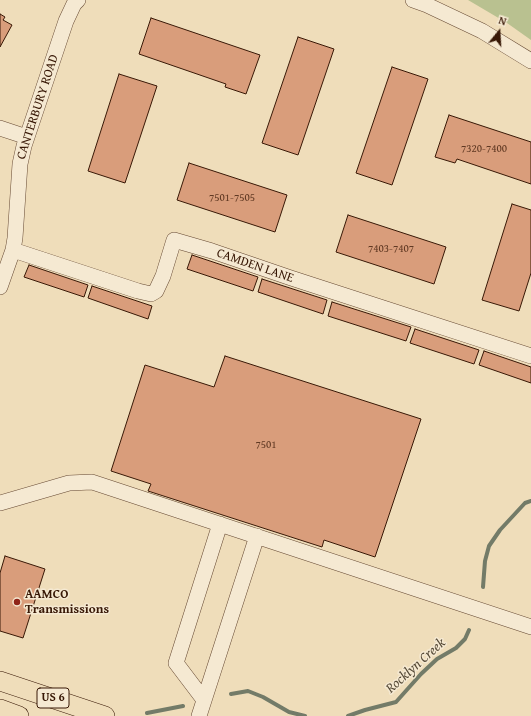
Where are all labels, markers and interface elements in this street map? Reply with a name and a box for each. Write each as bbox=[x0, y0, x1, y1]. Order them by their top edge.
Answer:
north arrow bbox=[479, 12, 519, 52]
text: N bbox=[497, 12, 509, 29]
street label: CANTERBURY ROAD bbox=[14, 53, 62, 161]
house number: 7320-7400 bbox=[461, 142, 507, 156]
house number: 7501-7505 bbox=[209, 191, 255, 205]
house number: 7403-7407 bbox=[368, 242, 414, 256]
street label: CAMDEN LANE bbox=[214, 246, 296, 286]
house number: 7501 bbox=[255, 438, 277, 452]
place label: AAMCO Transmissions bbox=[25, 587, 109, 618]
marker: AAMCO Transmissions bbox=[12, 597, 22, 607]
water label: Rocklyn Creek bbox=[383, 635, 449, 697]
road number: US 6 bbox=[37, 688, 69, 708]

